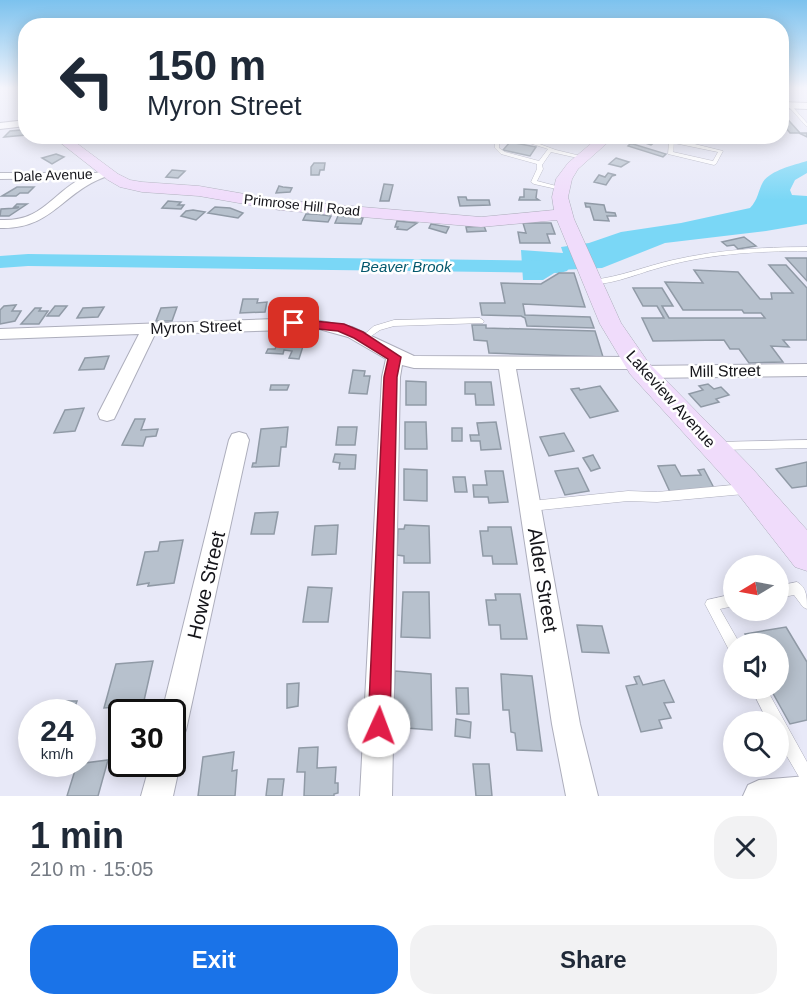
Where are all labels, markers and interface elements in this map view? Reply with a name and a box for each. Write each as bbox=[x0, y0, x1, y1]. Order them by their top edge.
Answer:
icon: left bbox=[48, 42, 126, 120]
text: 150 m bbox=[147, 42, 266, 89]
text: Myron Street bbox=[147, 91, 302, 121]
street label: Dale Avenue bbox=[13, 166, 93, 184]
street label: Primrose Hill Road bbox=[243, 191, 361, 219]
water label: Beaver Brook bbox=[361, 258, 453, 275]
pin bbox=[268, 297, 319, 348]
icon: arrive bbox=[277, 306, 310, 339]
street label: Myron Street bbox=[150, 317, 243, 337]
street label: Lakeview Avenue bbox=[623, 347, 719, 451]
street label: Mill Street bbox=[689, 362, 761, 380]
street label: Alder Street bbox=[524, 526, 562, 634]
street label: Howe Street bbox=[183, 528, 229, 641]
north arrow bbox=[723, 555, 789, 621]
map controls bbox=[723, 555, 789, 777]
button: sound bbox=[723, 633, 789, 699]
position arrow bbox=[347, 694, 411, 758]
speed limit sign: 30 bbox=[108, 699, 186, 777]
button: search bbox=[723, 711, 789, 777]
text: 24 bbox=[40, 714, 74, 747]
text: km/h bbox=[41, 745, 73, 762]
text: 1 min bbox=[30, 815, 124, 856]
button: close bbox=[714, 816, 777, 879]
text: 210 m · 15:05 bbox=[30, 858, 153, 880]
button: Exit bbox=[30, 925, 398, 994]
button: Share bbox=[410, 925, 777, 994]

